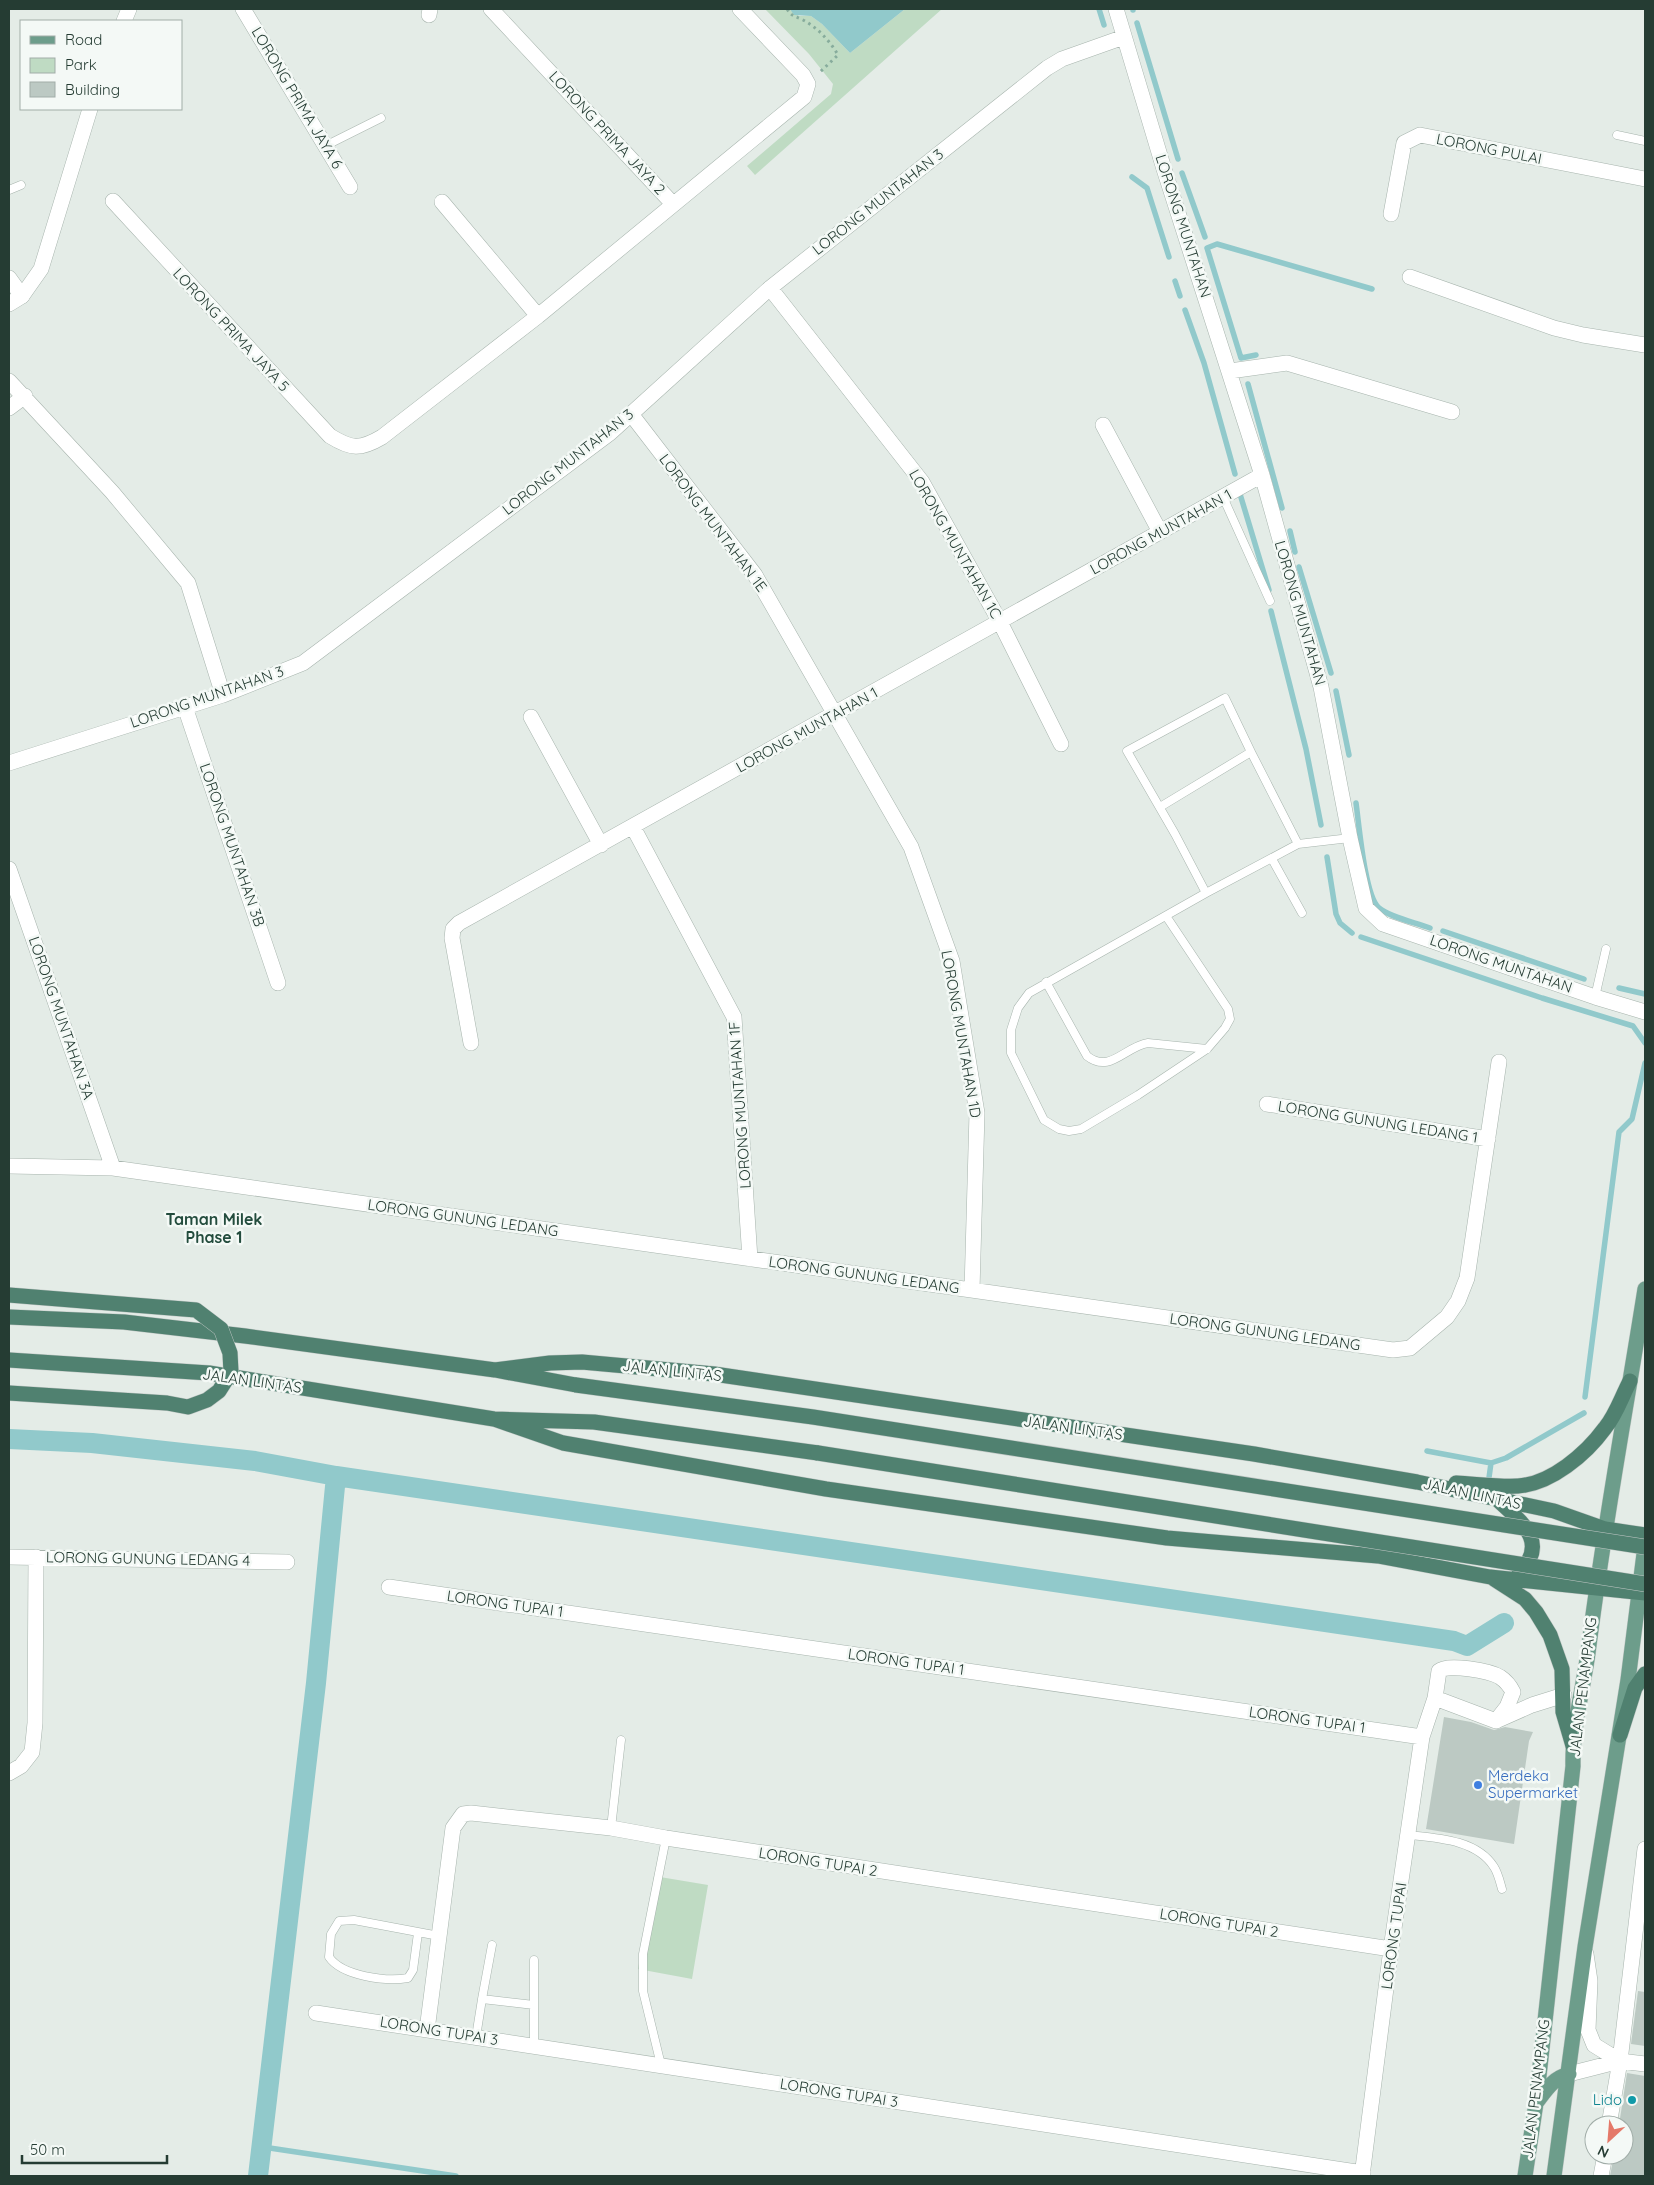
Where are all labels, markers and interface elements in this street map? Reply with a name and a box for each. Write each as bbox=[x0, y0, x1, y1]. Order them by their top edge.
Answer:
legend bbox=[20, 20, 182, 110]
street label: LORONG PRIMA JAYA 6 bbox=[248, 23, 347, 172]
text: Road bbox=[65, 30, 102, 49]
text: Park bbox=[65, 55, 97, 74]
street label: LORONG PRIMA JAYA 2 bbox=[545, 67, 670, 199]
text: Building bbox=[65, 80, 120, 99]
street label: LORONG PULAI bbox=[1435, 129, 1544, 168]
street label: LORONG MUNTAHAN 3 bbox=[808, 144, 947, 259]
street label: LORONG MUNTAHAN bbox=[1151, 152, 1216, 300]
street label: LORONG PRIMA JAYA 5 bbox=[169, 264, 294, 395]
street label: LORONG MUNTAHAN 3 bbox=[498, 404, 637, 519]
street label: LORONG MUNTAHAN 1E bbox=[655, 450, 771, 595]
street label: LORONG MUNTAHAN 1C bbox=[905, 466, 1006, 622]
street label: LORONG MUNTAHAN 1 bbox=[1087, 485, 1235, 578]
street label: LORONG MUNTAHAN bbox=[1271, 538, 1330, 687]
street label: LORONG MUNTAHAN 3 bbox=[127, 661, 286, 732]
street label: LORONG MUNTAHAN 1 bbox=[733, 683, 881, 776]
street label: LORONG MUNTAHAN 3B bbox=[196, 761, 269, 929]
street label: LORONG MUNTAHAN bbox=[1427, 930, 1575, 997]
street label: LORONG MUNTAHAN 3A bbox=[25, 934, 98, 1102]
street label: LORONG MUNTAHAN 1D bbox=[937, 949, 986, 1120]
street label: LORONG MUNTAHAN 1F bbox=[724, 1021, 755, 1189]
street label: LORONG GUNUNG LEDANG 1 bbox=[1277, 1096, 1479, 1147]
street label: LORONG GUNUNG LEDANG bbox=[366, 1195, 560, 1240]
district label: Taman Milek Phase 1 bbox=[166, 1209, 262, 1247]
street label: LORONG GUNUNG LEDANG bbox=[767, 1252, 961, 1297]
street label: LORONG GUNUNG LEDANG bbox=[1168, 1309, 1362, 1354]
street label: JALAN LINTAS bbox=[621, 1356, 723, 1385]
street label: JALAN LINTAS bbox=[201, 1364, 303, 1397]
street label: JALAN LINTAS bbox=[1022, 1411, 1124, 1444]
street label: JALAN LINTAS bbox=[1421, 1474, 1523, 1513]
street label: LORONG GUNUNG LEDANG 4 bbox=[46, 1547, 251, 1570]
street label: LORONG TUPAI 1 bbox=[446, 1586, 565, 1621]
street label: JALAN PENAMPANG bbox=[1565, 1616, 1601, 1758]
street label: LORONG TUPAI 1 bbox=[847, 1644, 966, 1679]
street label: LORONG TUPAI 1 bbox=[1248, 1702, 1367, 1737]
place label: Merdeka Supermarket bbox=[1488, 1766, 1578, 1802]
marker: Merdeka Supermarket bbox=[1472, 1779, 1484, 1791]
street label: LORONG TUPAI 2 bbox=[757, 1843, 879, 1880]
street label: LORONG TUPAI bbox=[1377, 1881, 1410, 1991]
street label: LORONG TUPAI 2 bbox=[1158, 1904, 1280, 1941]
street label: LORONG TUPAI 3 bbox=[379, 2012, 500, 2049]
street label: JALAN PENAMPANG bbox=[1518, 2018, 1554, 2160]
street label: LORONG TUPAI 3 bbox=[779, 2074, 900, 2111]
place label: Lido bbox=[1593, 2090, 1622, 2109]
marker: Lido bbox=[1626, 2094, 1638, 2106]
north arrow bbox=[1584, 2115, 1634, 2165]
scale bar bbox=[22, 2132, 168, 2164]
text: 50 m bbox=[30, 2140, 65, 2159]
text: N bbox=[1595, 2141, 1612, 2162]

